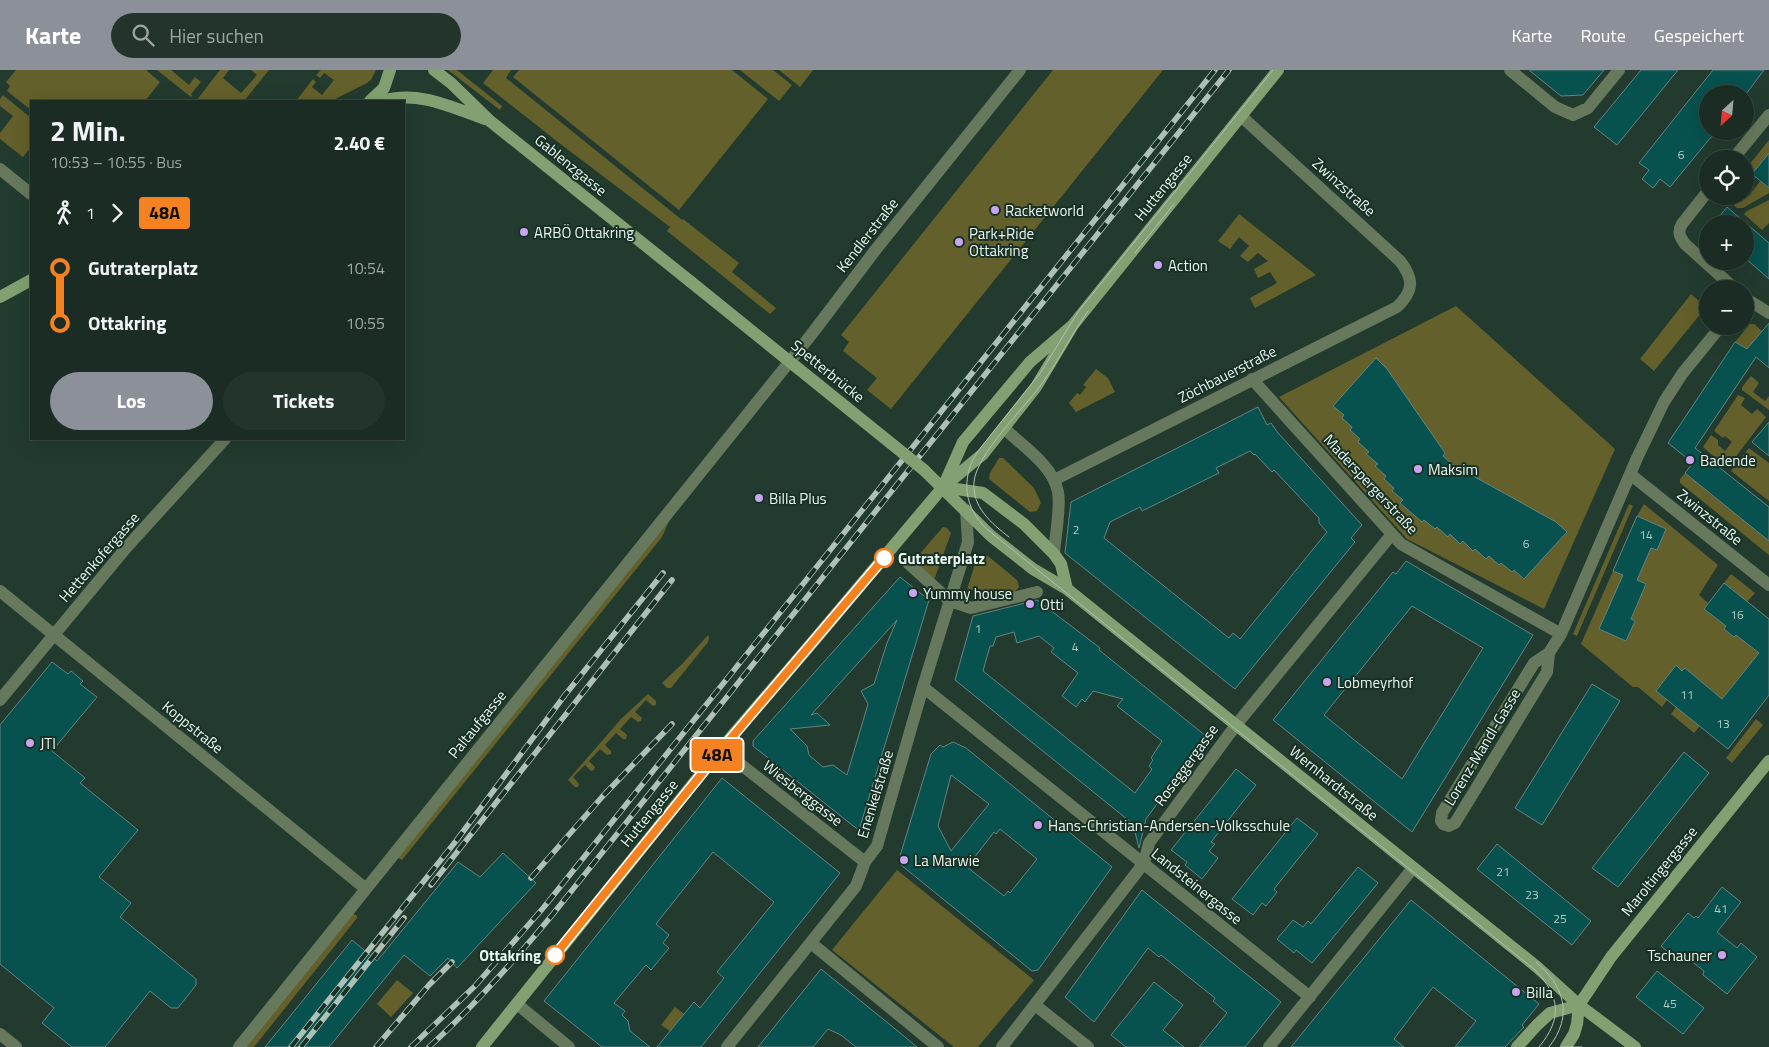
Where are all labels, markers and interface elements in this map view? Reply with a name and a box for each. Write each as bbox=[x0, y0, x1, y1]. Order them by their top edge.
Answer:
search box bbox=[111, 13, 461, 58]
text: Karte bbox=[25, 17, 81, 53]
icon: search bbox=[129, 21, 157, 49]
text: Hier suchen bbox=[169, 21, 264, 50]
text: Karte bbox=[1511, 22, 1552, 49]
text: Route bbox=[1580, 22, 1626, 49]
text: Gespeichert bbox=[1654, 22, 1744, 49]
north arrow bbox=[1699, 85, 1754, 140]
map controls bbox=[1699, 85, 1754, 335]
text: 2 Min. bbox=[50, 109, 126, 152]
text: 2.40 € bbox=[333, 128, 385, 157]
street label: Gablenzgasse bbox=[530, 129, 612, 201]
house number: 6 bbox=[1678, 145, 1685, 164]
street label: Huttengasse bbox=[1129, 148, 1197, 226]
text: 10:53 – 10:55 · Bus bbox=[50, 150, 182, 174]
button: locate bbox=[1699, 150, 1754, 205]
street label: Zwinzstraße bbox=[1307, 152, 1381, 222]
street label: Kendlerstraße bbox=[830, 193, 904, 277]
icon: walk bbox=[50, 199, 78, 227]
icon: forward bbox=[103, 199, 131, 227]
text: 48A bbox=[149, 199, 180, 226]
place label: Racketworld bbox=[1005, 199, 1084, 222]
text: 1 bbox=[86, 201, 95, 225]
marker: Racketworld bbox=[989, 204, 1001, 216]
button: + bbox=[1699, 215, 1754, 270]
place label: ARBÖ Ottakring bbox=[534, 221, 634, 244]
place label: Park+Ride Ottakring bbox=[969, 222, 1034, 262]
marker: ARBÖ Ottakring bbox=[518, 226, 530, 238]
marker: Park+Ride Ottakring bbox=[953, 236, 965, 248]
text: Gutraterplatz bbox=[88, 253, 198, 282]
place label: Action bbox=[1168, 254, 1208, 277]
text: 10:54 bbox=[346, 256, 385, 280]
marker: Action bbox=[1152, 259, 1164, 271]
button: − bbox=[1699, 280, 1754, 335]
text: Ottakring bbox=[88, 308, 166, 337]
text: 10:55 bbox=[346, 311, 385, 335]
street label: Spetterbrücke bbox=[786, 334, 870, 408]
street label: Zöchbauerstraße bbox=[1174, 339, 1280, 409]
button: Los bbox=[50, 372, 213, 430]
button: Tickets bbox=[223, 372, 385, 430]
street label: Maderspergerstraße bbox=[1318, 429, 1424, 539]
place label: Badende bbox=[1700, 449, 1756, 472]
marker: Badende bbox=[1684, 454, 1696, 466]
place label: Maksim bbox=[1428, 458, 1478, 481]
marker: Maksim bbox=[1412, 463, 1424, 475]
street label: Zwinzstraße bbox=[1672, 483, 1748, 551]
place label: Billa Plus bbox=[769, 487, 827, 510]
marker: Billa Plus bbox=[753, 492, 765, 504]
street label: Hettenkofergasse bbox=[53, 507, 145, 607]
house number: 2 bbox=[1073, 520, 1079, 539]
house number: 14 bbox=[1639, 525, 1653, 544]
house number: 6 bbox=[1523, 534, 1530, 553]
place label: Gutraterplatz bbox=[898, 547, 985, 570]
marker: Gutraterplatz bbox=[874, 548, 894, 568]
place label: Yummy house bbox=[923, 582, 1012, 605]
marker: Yummy house bbox=[907, 587, 919, 599]
place label: Otti bbox=[1040, 593, 1064, 616]
marker: Otti bbox=[1024, 598, 1036, 610]
house number: 16 bbox=[1730, 605, 1744, 624]
house number: 1 bbox=[975, 619, 981, 638]
house number: 4 bbox=[1072, 637, 1079, 656]
place label: Lobmeyrhof bbox=[1337, 671, 1413, 694]
marker: Lobmeyrhof bbox=[1321, 676, 1333, 688]
street label: Lorenz-Mandl-Gasse bbox=[1438, 684, 1526, 810]
street label: Paltaufgasse bbox=[442, 685, 512, 763]
house number: 11 bbox=[1680, 685, 1694, 704]
street label: Koppstraße bbox=[157, 695, 229, 759]
house number: 13 bbox=[1716, 714, 1730, 733]
street label: Roseggergasse bbox=[1148, 719, 1224, 811]
place label: JTI bbox=[40, 732, 56, 755]
marker: JTI bbox=[24, 737, 36, 749]
line badge: 48A bbox=[688, 739, 746, 771]
street label: Wernhardtstraße bbox=[1285, 740, 1383, 826]
text: 48A bbox=[702, 741, 733, 768]
street label: Enenkelstraße bbox=[851, 747, 899, 841]
street label: Wiesberggasse bbox=[758, 754, 848, 832]
street label: Huttengasse bbox=[615, 774, 683, 852]
place label: Hans-Christian-Andersen-Volksschule bbox=[1048, 814, 1290, 837]
marker: Hans-Christian-Andersen-Volksschule bbox=[1032, 819, 1044, 831]
street label: Maroltingergasse bbox=[1615, 821, 1703, 921]
street label: Landsteinergasse bbox=[1147, 842, 1247, 930]
place label: La Marwie bbox=[914, 849, 980, 872]
marker: La Marwie bbox=[898, 854, 910, 866]
house number: 21 bbox=[1496, 862, 1510, 881]
house number: 23 bbox=[1525, 885, 1539, 904]
house number: 41 bbox=[1714, 899, 1728, 918]
house number: 25 bbox=[1553, 909, 1567, 928]
place label: Ottakring bbox=[479, 944, 541, 967]
place label: Tschauner bbox=[1648, 944, 1712, 967]
marker: Ottakring bbox=[545, 945, 565, 965]
marker: Tschauner bbox=[1716, 949, 1728, 961]
place label: Billa bbox=[1526, 981, 1553, 1004]
marker: Billa bbox=[1510, 986, 1522, 998]
house number: 45 bbox=[1663, 994, 1677, 1013]

